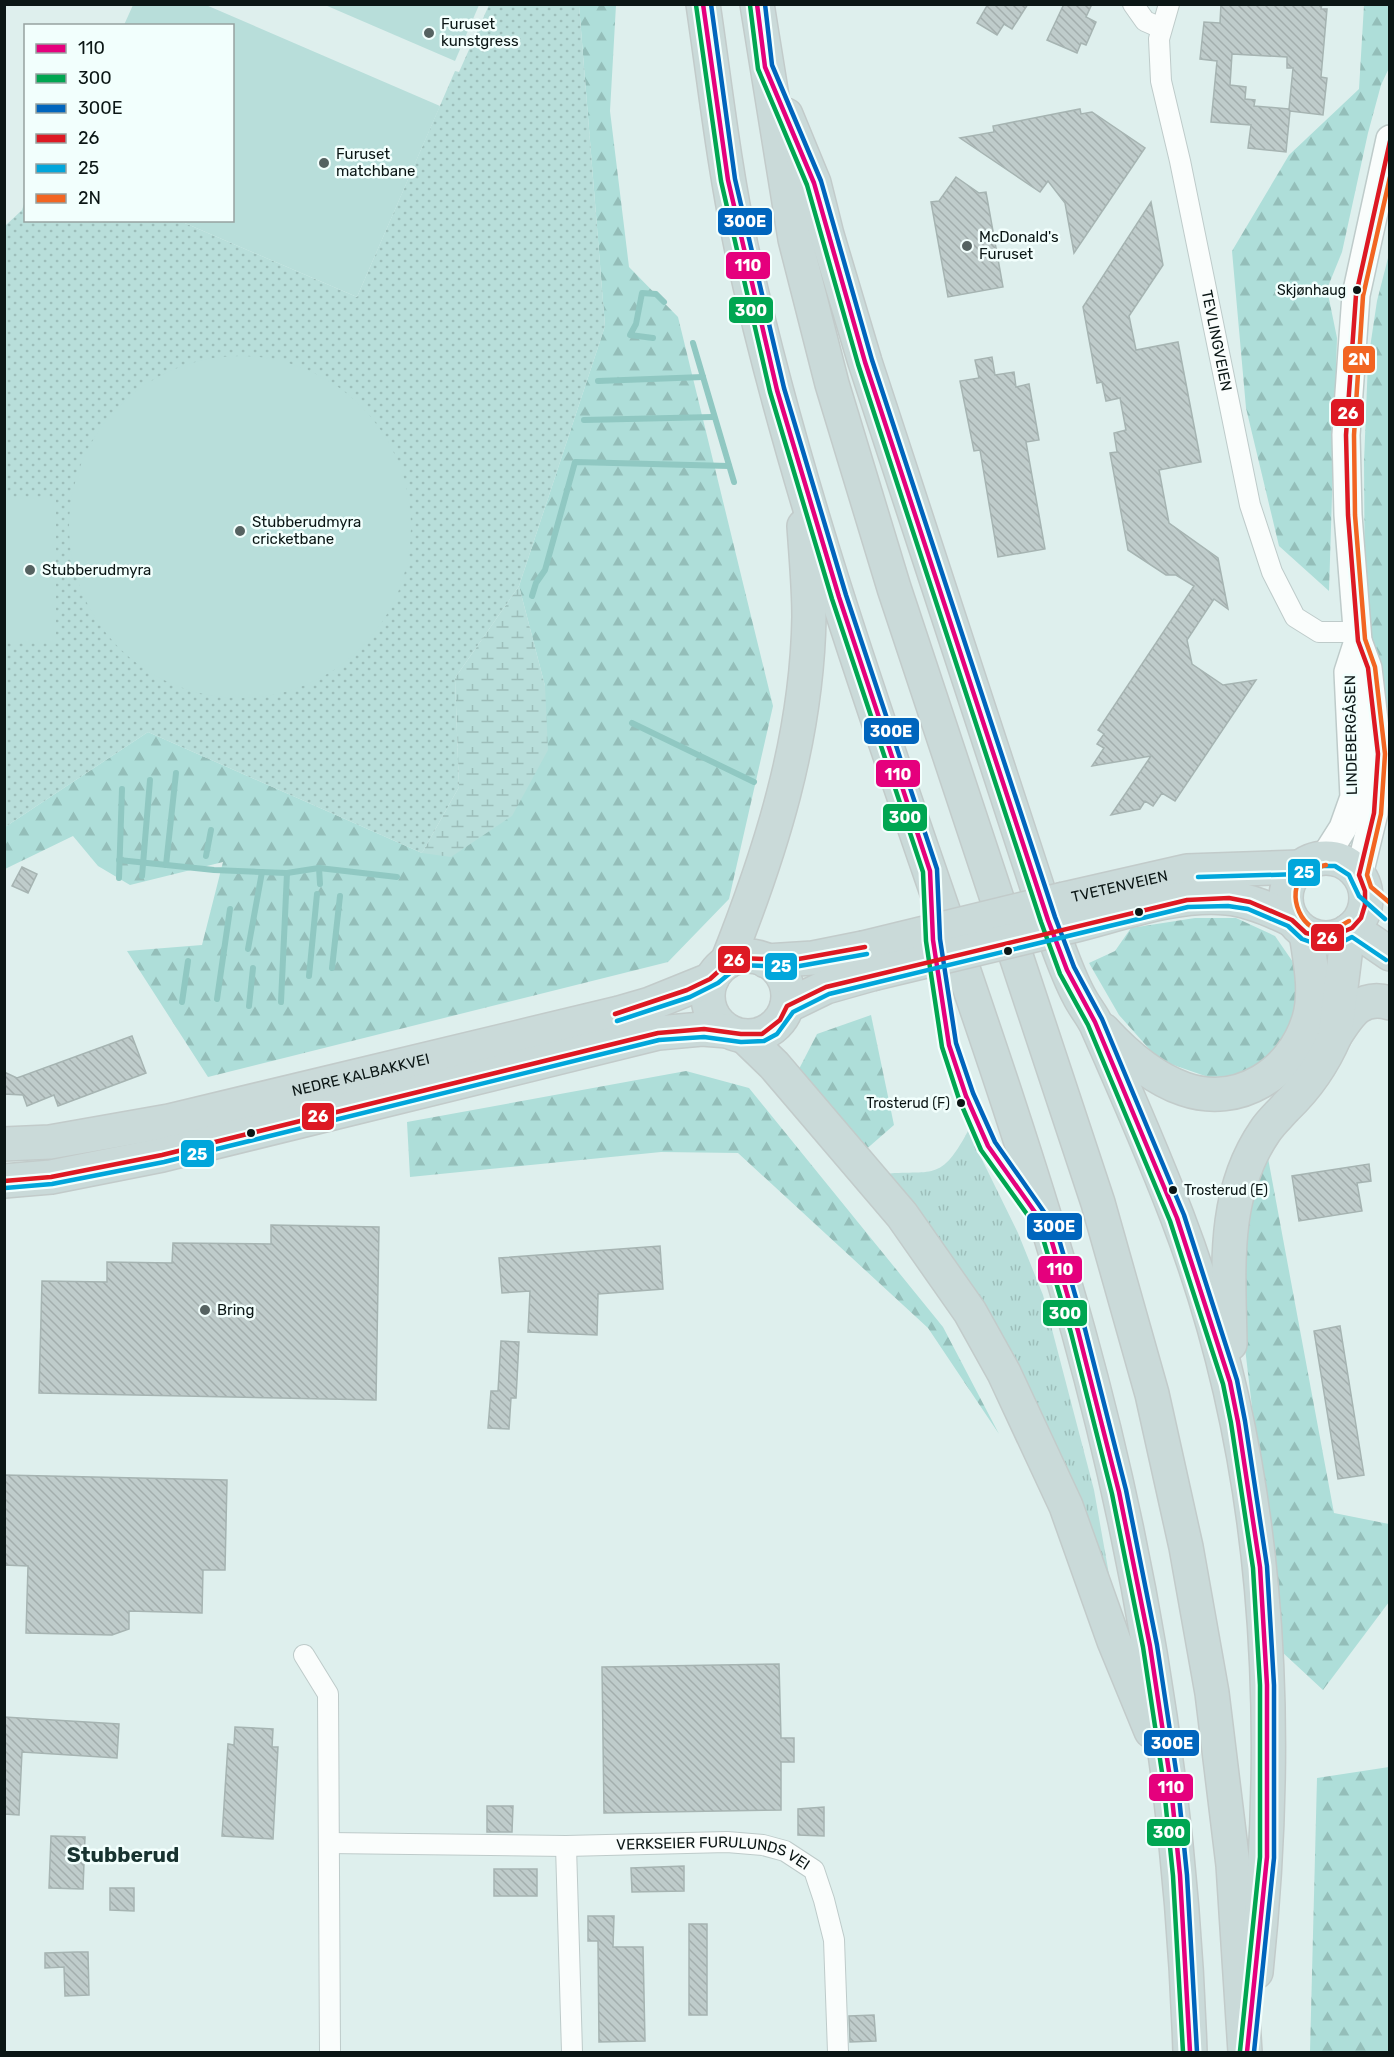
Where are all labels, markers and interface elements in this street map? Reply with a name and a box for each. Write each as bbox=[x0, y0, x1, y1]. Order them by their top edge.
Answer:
place label: Furuset kunstgress bbox=[441, 15, 519, 50]
legend bbox=[24, 24, 234, 222]
marker: Furuset kunstgress bbox=[422, 26, 436, 40]
text: 110 bbox=[78, 37, 105, 59]
text: 300 bbox=[78, 67, 112, 89]
text: 300E bbox=[78, 97, 123, 119]
text: 26 bbox=[78, 127, 100, 149]
place label: Furuset matchbane bbox=[336, 145, 416, 180]
marker: Furuset matchbane bbox=[317, 156, 331, 170]
text: 25 bbox=[78, 157, 99, 179]
text: 2N bbox=[78, 187, 101, 209]
line badge: 300E bbox=[717, 207, 773, 236]
text: 300E bbox=[724, 212, 766, 231]
place label: McDonald's Furuset bbox=[979, 228, 1059, 263]
marker: McDonald's Furuset bbox=[960, 239, 974, 253]
line badge: 110 bbox=[725, 251, 771, 280]
text: 110 bbox=[735, 256, 762, 275]
place label: Skjønhaug bbox=[1277, 282, 1346, 299]
marker: Skjønhaug bbox=[1351, 284, 1363, 296]
street label: TEVLINGVEIEN bbox=[1197, 288, 1236, 393]
line badge: 300 bbox=[728, 296, 774, 324]
text: 300 bbox=[735, 301, 767, 320]
line badge: 2N bbox=[1342, 345, 1376, 374]
text: 2N bbox=[1348, 350, 1370, 369]
line badge: 26 bbox=[1330, 398, 1365, 427]
text: 26 bbox=[1338, 404, 1358, 423]
place label: Stubberudmyra cricketbane bbox=[252, 513, 361, 548]
marker: Stubberudmyra cricketbane bbox=[233, 524, 247, 538]
place label: Stubberudmyra bbox=[42, 561, 151, 579]
marker: Stubberudmyra bbox=[23, 563, 37, 577]
street label: LINDEBERGÅSEN bbox=[1341, 675, 1361, 795]
line badge: 300E bbox=[863, 717, 920, 745]
text: 300E bbox=[870, 722, 912, 741]
line badge: 110 bbox=[875, 759, 921, 788]
text: 110 bbox=[885, 765, 912, 784]
line badge: 300 bbox=[882, 803, 928, 832]
text: 300 bbox=[889, 808, 921, 827]
line badge: 25 bbox=[1287, 858, 1321, 887]
text: 25 bbox=[1294, 863, 1314, 882]
street label: TVETENVEIEN bbox=[1070, 867, 1170, 906]
unlabelled marker bbox=[1133, 906, 1145, 918]
line badge: 26 bbox=[1310, 923, 1345, 952]
text: 26 bbox=[1317, 929, 1337, 948]
line badge: 26 bbox=[717, 945, 751, 974]
unlabelled marker bbox=[1002, 945, 1014, 957]
text: 26 bbox=[724, 951, 744, 970]
line badge: 25 bbox=[764, 952, 798, 981]
text: 25 bbox=[771, 957, 791, 976]
street label: NEDRE KALBAKKVEI bbox=[290, 1050, 431, 1100]
place label: Trosterud (F) bbox=[866, 1095, 950, 1112]
marker: Trosterud (F) bbox=[955, 1097, 967, 1109]
line badge: 26 bbox=[301, 1102, 335, 1131]
text: 26 bbox=[308, 1107, 328, 1126]
unlabelled marker bbox=[245, 1127, 257, 1139]
line badge: 25 bbox=[180, 1139, 215, 1168]
text: 25 bbox=[187, 1145, 207, 1164]
place label: Trosterud (E) bbox=[1184, 1182, 1268, 1199]
marker: Trosterud (E) bbox=[1167, 1184, 1179, 1196]
line badge: 300E bbox=[1026, 1212, 1083, 1241]
text: 300E bbox=[1033, 1217, 1075, 1236]
line badge: 110 bbox=[1037, 1255, 1083, 1284]
text: 110 bbox=[1047, 1260, 1074, 1279]
line badge: 300 bbox=[1042, 1299, 1088, 1327]
place label: Bring bbox=[217, 1301, 254, 1319]
marker: Bring bbox=[198, 1303, 212, 1317]
text: 300 bbox=[1049, 1304, 1081, 1323]
line badge: 300E bbox=[1143, 1729, 1200, 1757]
text: 300E bbox=[1151, 1734, 1193, 1753]
line badge: 110 bbox=[1148, 1773, 1194, 1802]
text: 110 bbox=[1158, 1778, 1185, 1797]
line badge: 300 bbox=[1146, 1818, 1191, 1847]
text: 300 bbox=[1153, 1823, 1185, 1842]
street label: VERKSEIER FURULUNDS VEI bbox=[616, 1833, 813, 1874]
district label: Stubberud bbox=[67, 1842, 179, 1867]

